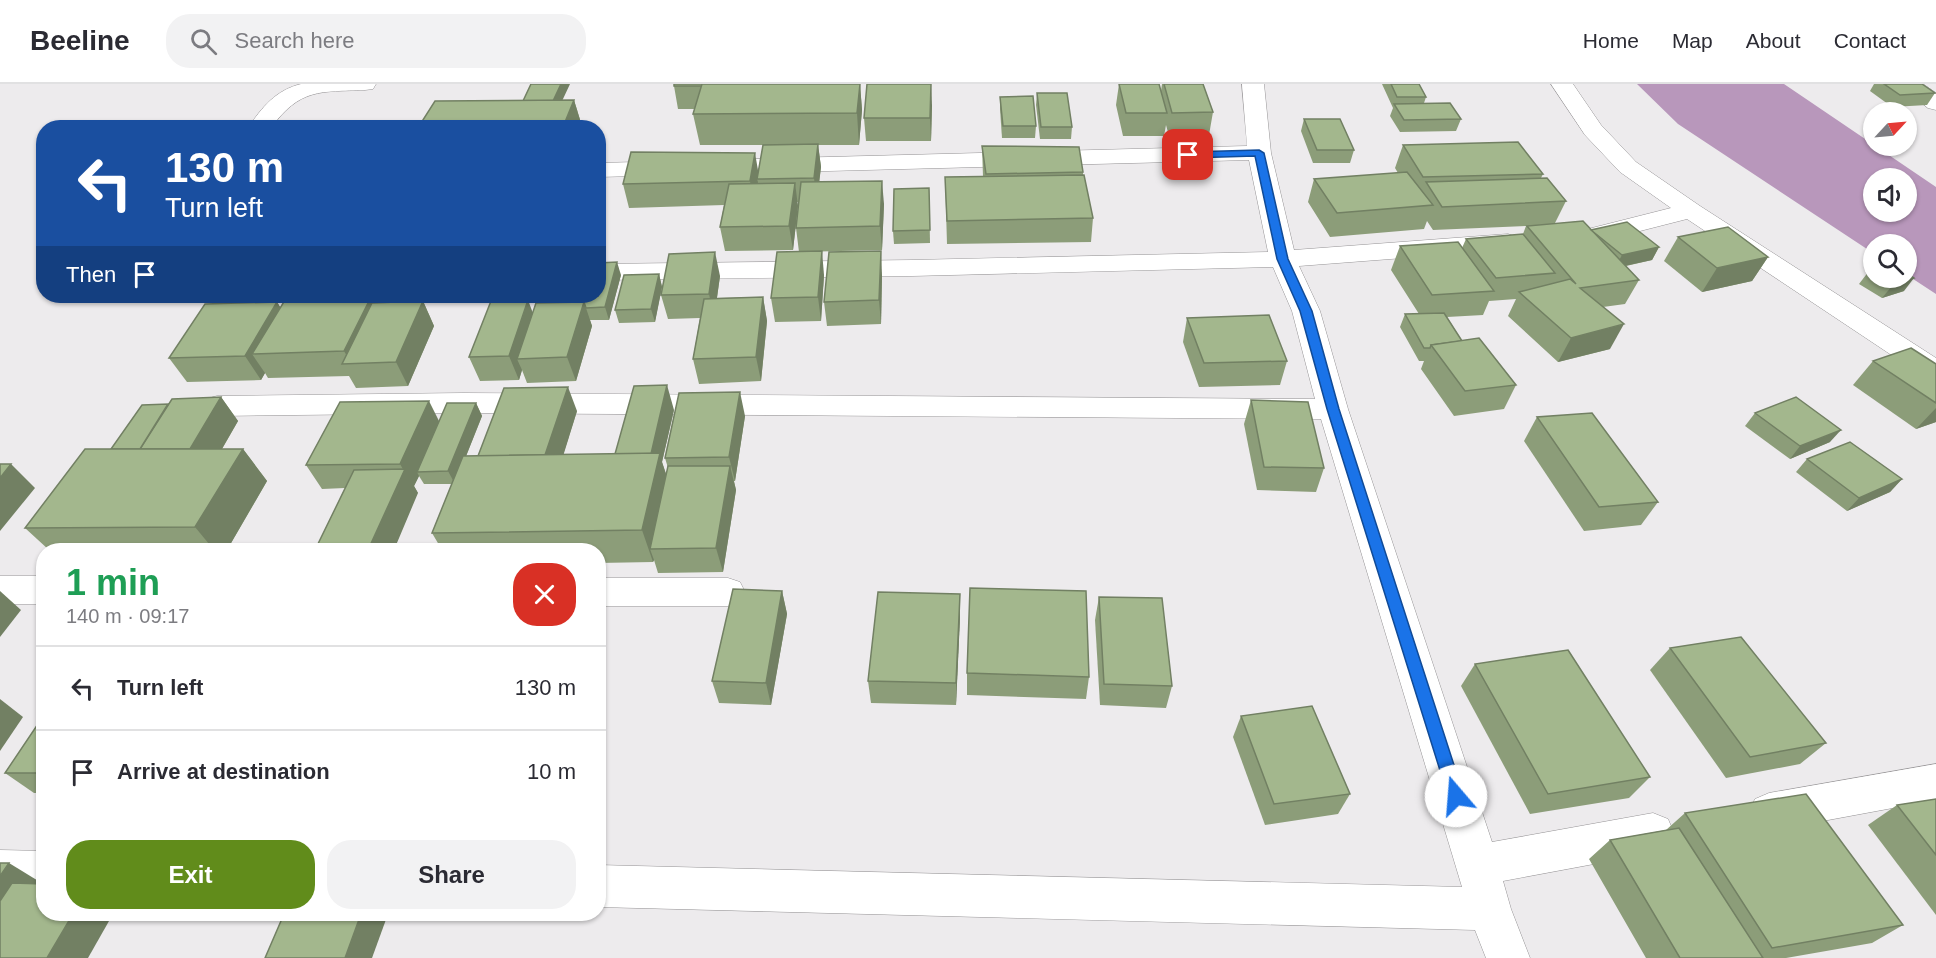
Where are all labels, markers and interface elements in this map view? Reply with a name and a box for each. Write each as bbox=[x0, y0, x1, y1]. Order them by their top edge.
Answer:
search box bbox=[166, 14, 586, 68]
text: Beeline bbox=[30, 25, 130, 56]
icon: search bbox=[187, 25, 220, 58]
text: Search here bbox=[235, 28, 354, 53]
text: Home bbox=[1583, 29, 1639, 52]
text: Map bbox=[1672, 29, 1713, 52]
text: About bbox=[1746, 29, 1801, 52]
text: Contact bbox=[1834, 29, 1906, 52]
north arrow bbox=[1863, 102, 1917, 156]
map controls bbox=[1863, 102, 1917, 288]
pin bbox=[1162, 129, 1213, 180]
icon: arrive bbox=[1171, 138, 1204, 171]
icon: left bbox=[66, 144, 144, 222]
text: 130 m bbox=[165, 144, 284, 191]
button: sound bbox=[1863, 168, 1917, 222]
text: Turn left bbox=[165, 193, 263, 223]
button: search bbox=[1863, 234, 1917, 288]
icon: arrive bbox=[128, 258, 161, 291]
text: Then bbox=[66, 262, 116, 287]
text: 1 min bbox=[66, 562, 160, 603]
button: close bbox=[513, 563, 576, 626]
text: 140 m · 09:17 bbox=[66, 605, 189, 627]
icon: left bbox=[66, 672, 99, 705]
text: Turn left bbox=[117, 675, 203, 700]
text: 130 m bbox=[515, 675, 576, 700]
icon: arrive bbox=[66, 756, 99, 789]
text: Arrive at destination bbox=[117, 759, 330, 784]
text: 10 m bbox=[527, 759, 576, 784]
position arrow bbox=[1424, 764, 1488, 828]
button: Exit bbox=[66, 840, 315, 909]
button: Share bbox=[327, 840, 576, 909]

